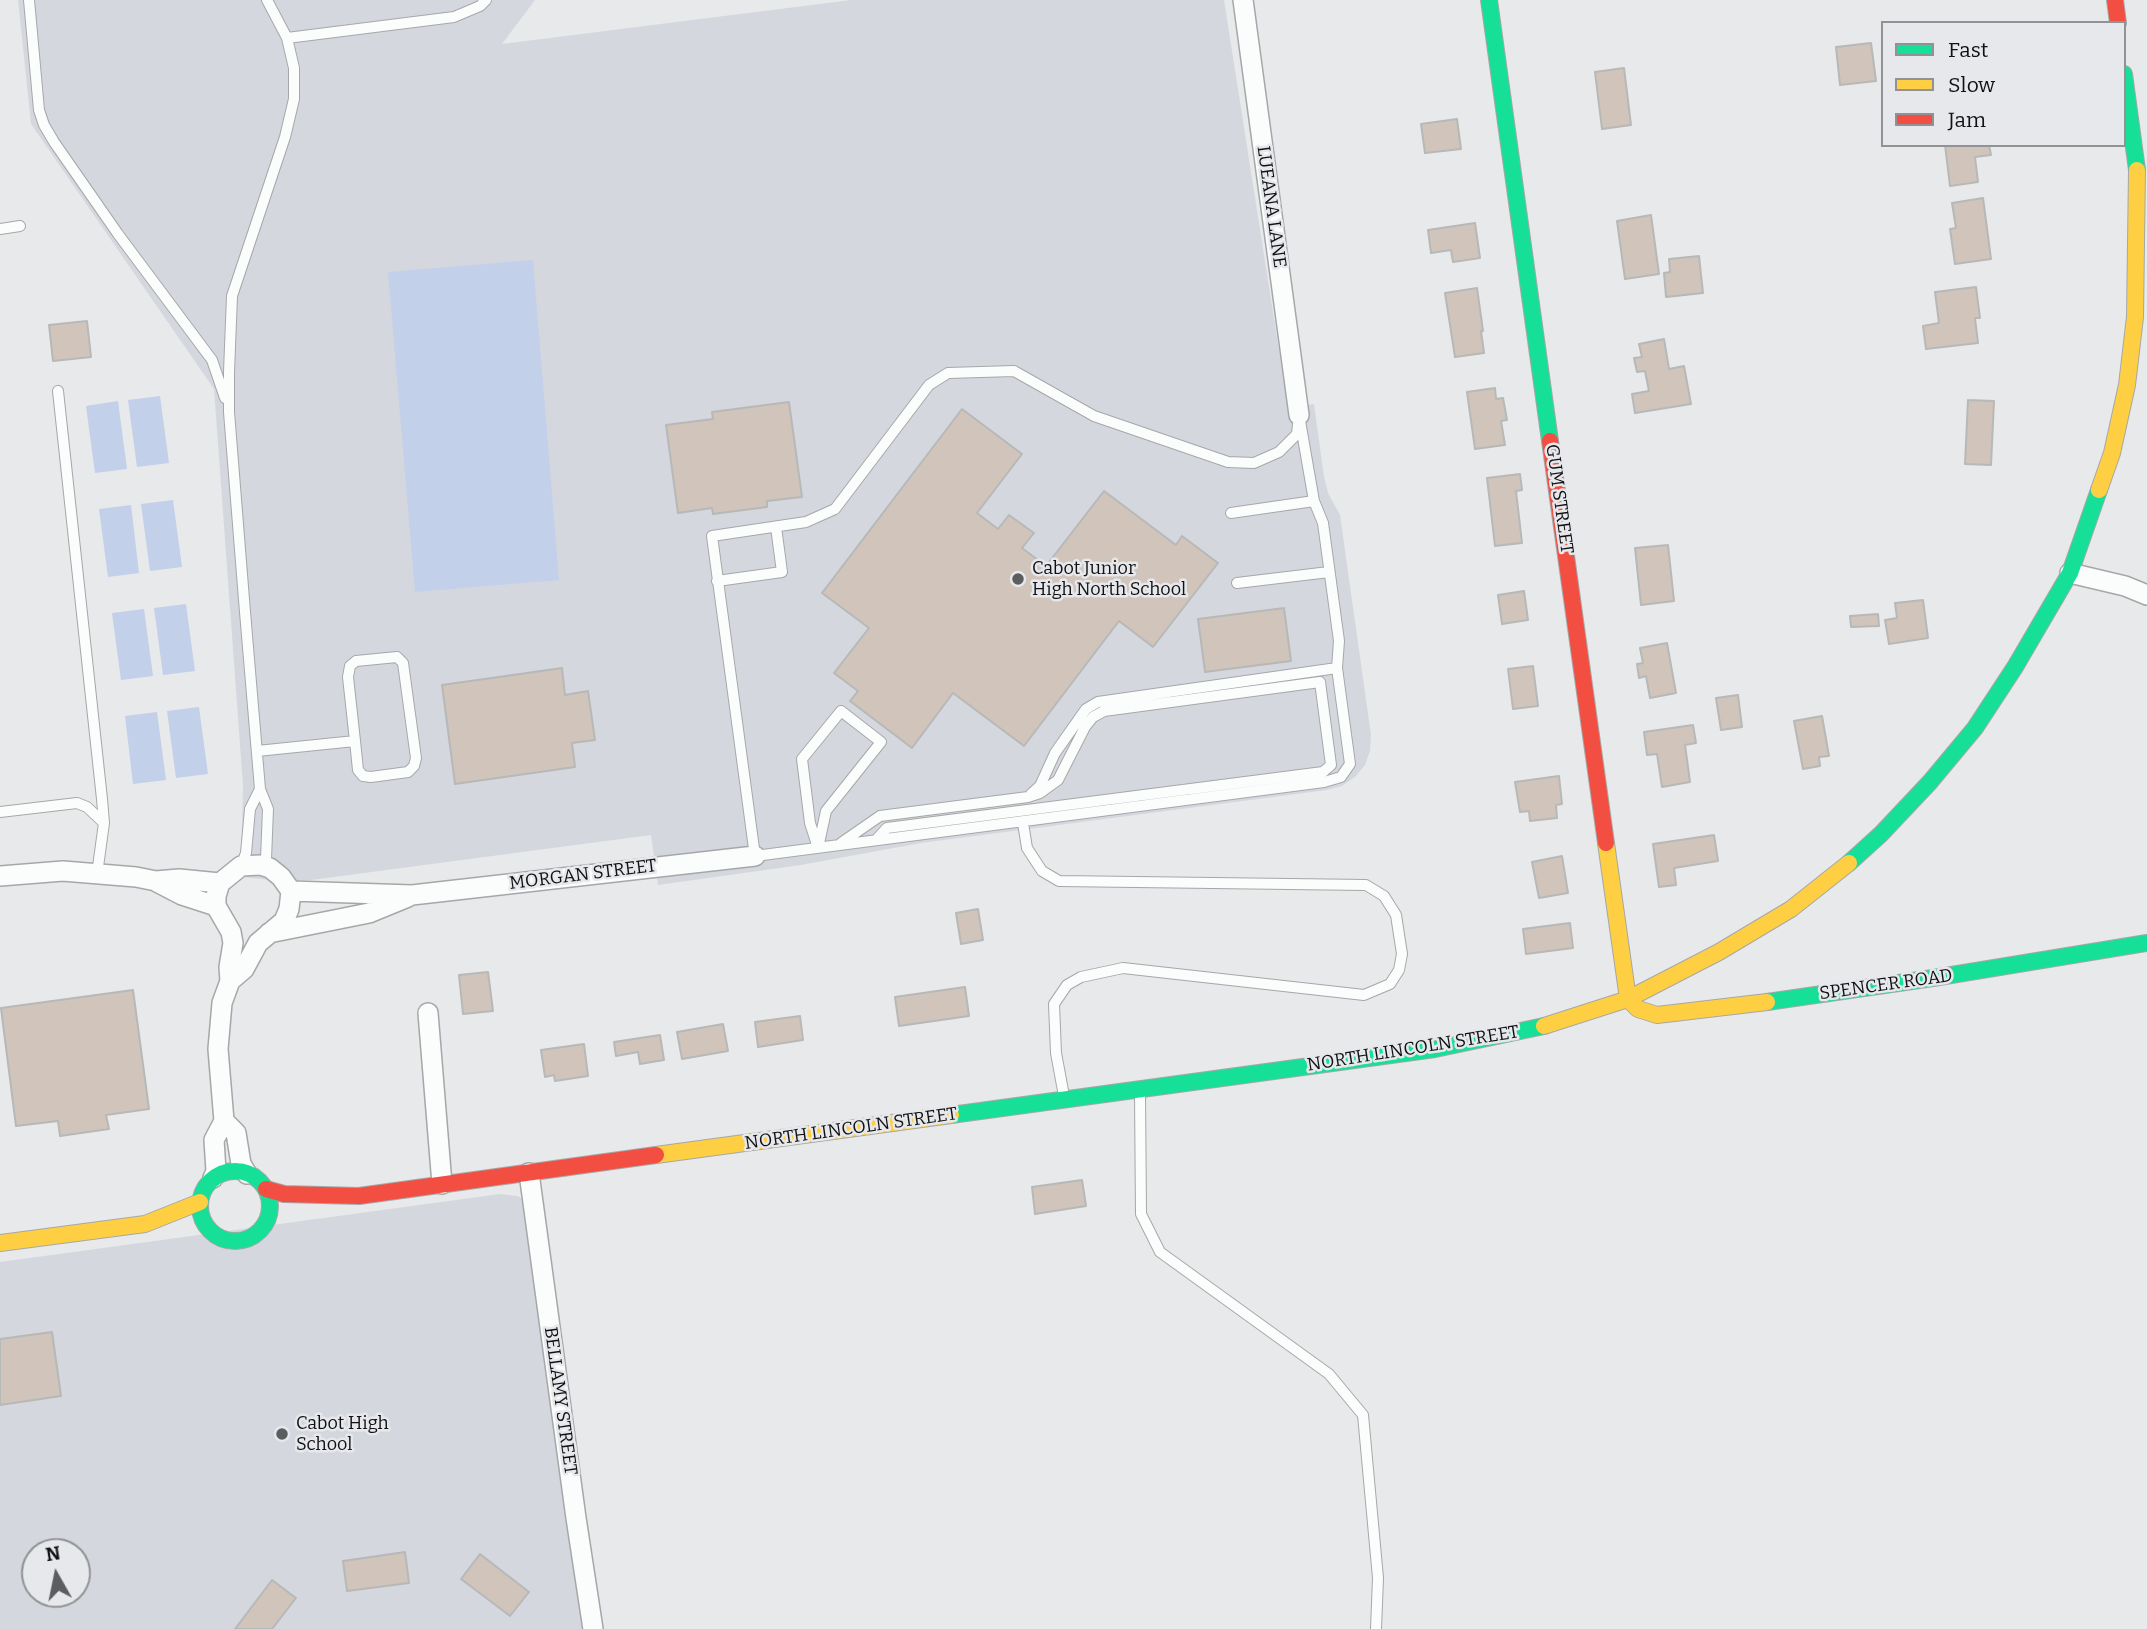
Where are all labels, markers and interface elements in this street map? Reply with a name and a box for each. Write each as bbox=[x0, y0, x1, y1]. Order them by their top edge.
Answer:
legend bbox=[1881, 21, 2126, 147]
text: Fast bbox=[1948, 37, 1988, 63]
text: Slow bbox=[1948, 72, 1995, 98]
text: Jam bbox=[1948, 107, 1986, 133]
street label: LUEANA LANE bbox=[1252, 145, 1290, 269]
street label: GUM STREET bbox=[1541, 443, 1577, 555]
place label: Cabot Junior High North School bbox=[1032, 558, 1186, 600]
marker: Cabot Junior High North School bbox=[1010, 571, 1026, 587]
street label: MORGAN STREET bbox=[508, 855, 658, 895]
street label: SPENCER ROAD bbox=[1818, 965, 1954, 1005]
street label: NORTH LINCOLN STREET bbox=[1305, 1022, 1521, 1076]
street label: NORTH LINCOLN STREET bbox=[743, 1103, 959, 1155]
street label: BELLAMY STREET bbox=[539, 1326, 581, 1476]
place label: Cabot High School bbox=[296, 1413, 389, 1456]
marker: Cabot High School bbox=[274, 1426, 290, 1442]
north arrow bbox=[21, 1538, 91, 1608]
text: N bbox=[44, 1541, 62, 1566]

